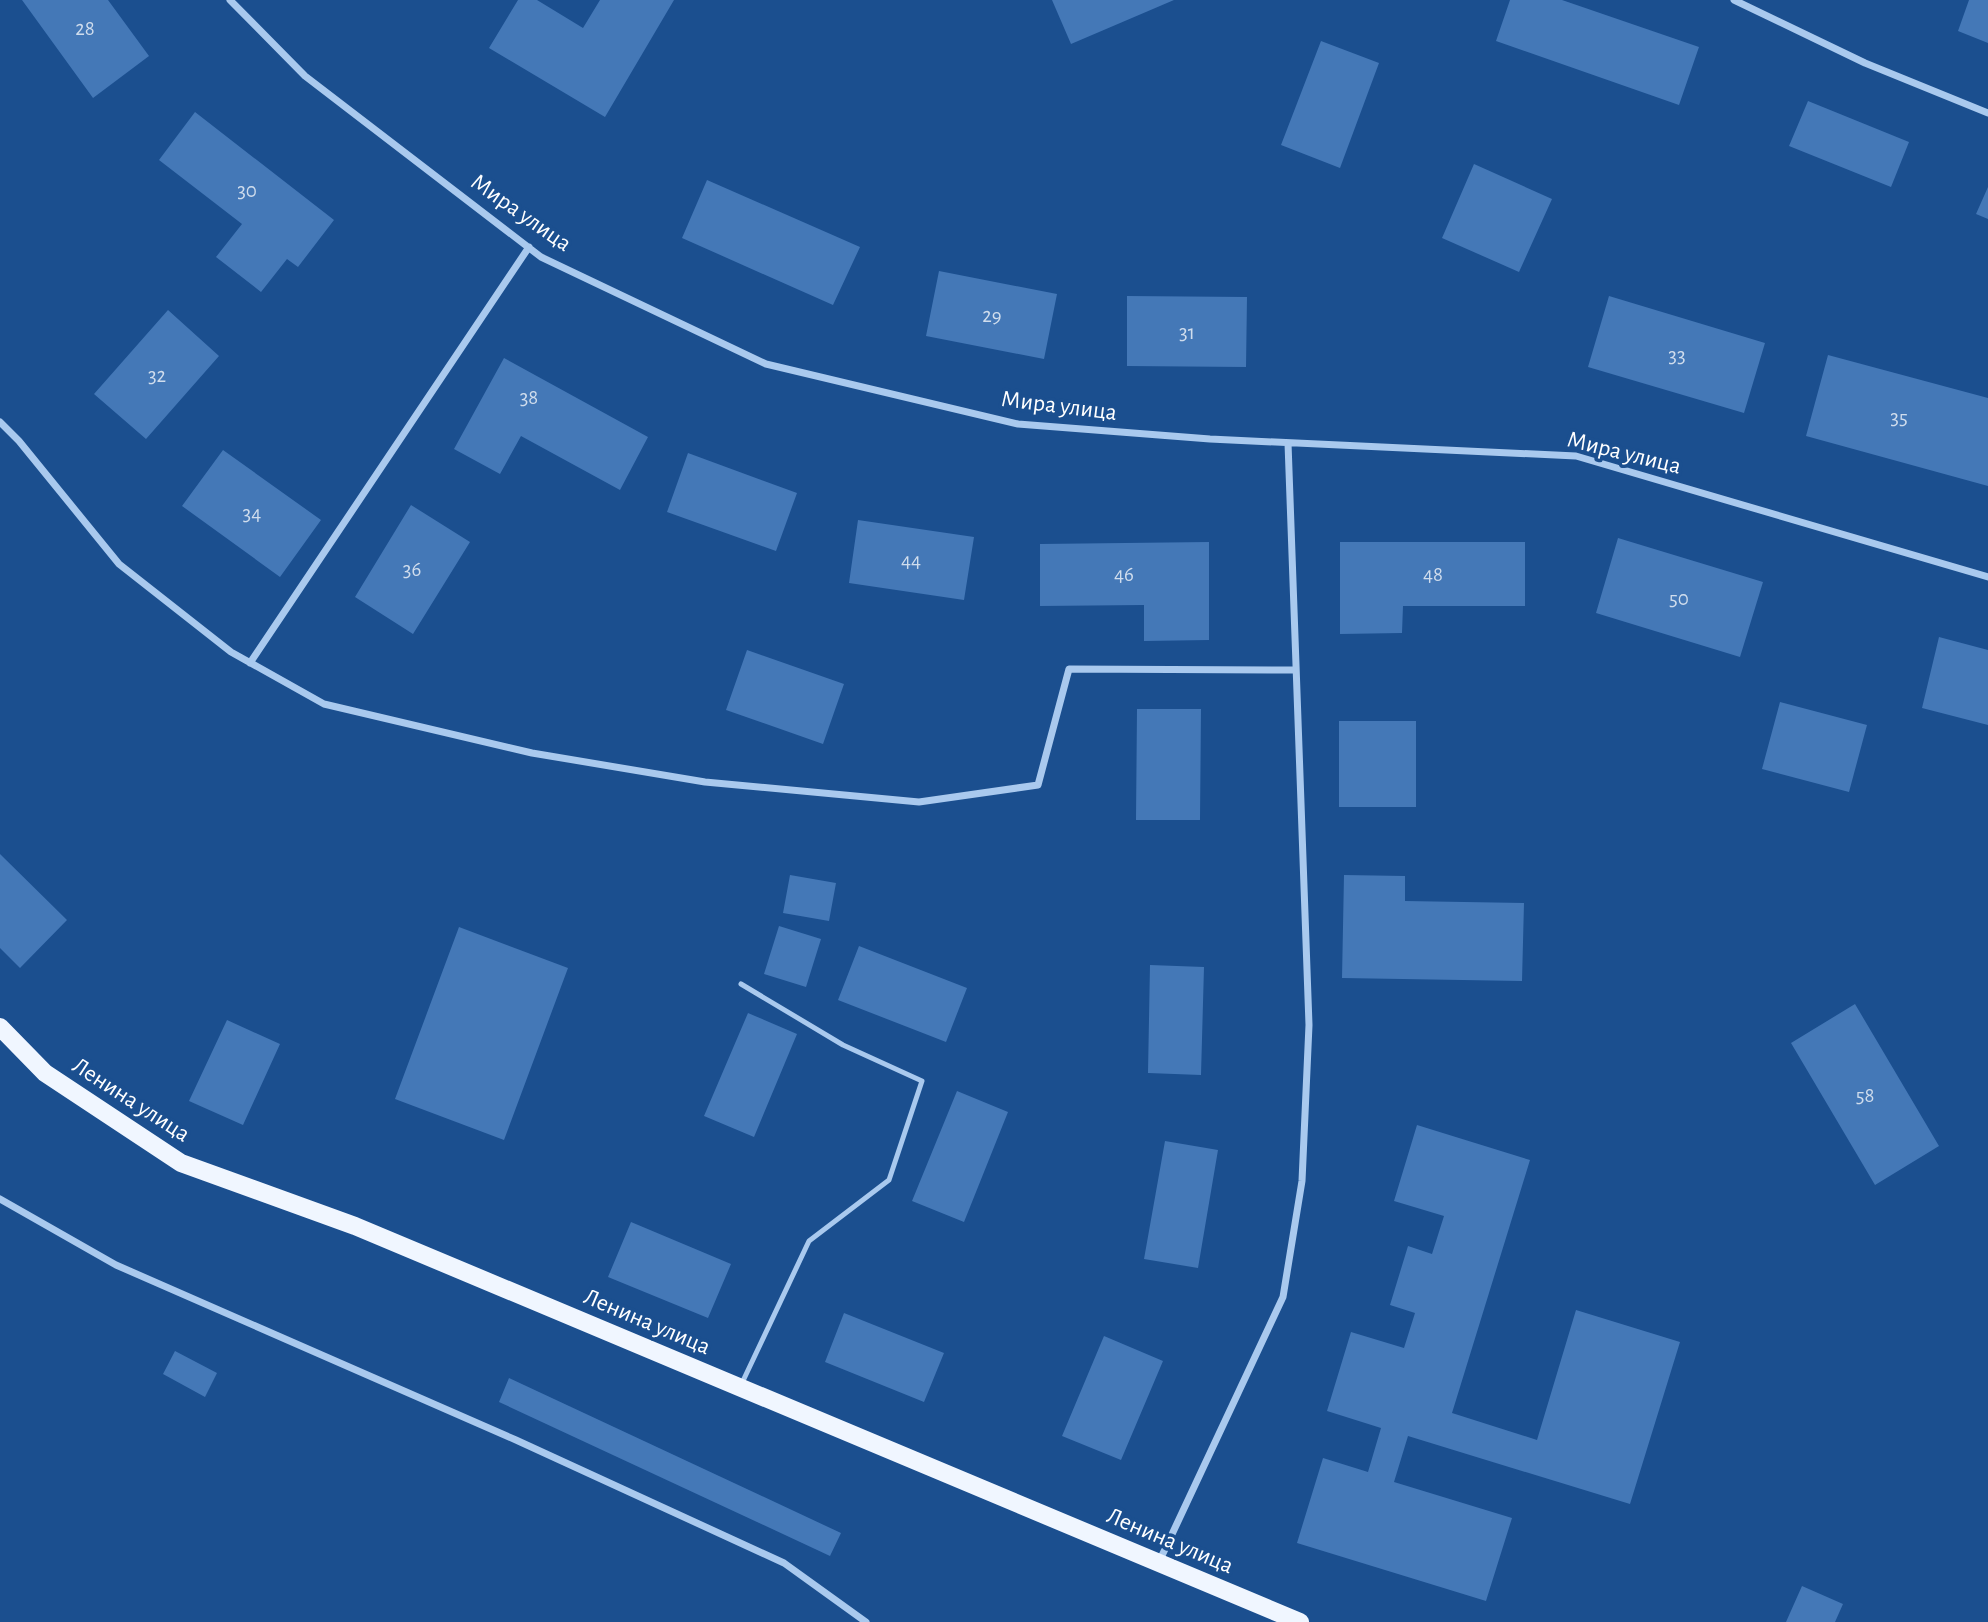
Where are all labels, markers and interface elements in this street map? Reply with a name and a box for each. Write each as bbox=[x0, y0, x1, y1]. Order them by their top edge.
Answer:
house number: 28 bbox=[75, 18, 95, 39]
street label: Мира улица bbox=[466, 170, 576, 256]
house number: 30 bbox=[237, 180, 257, 201]
house number: 29 bbox=[982, 305, 1002, 326]
house number: 31 bbox=[1179, 322, 1195, 343]
house number: 33 bbox=[1668, 345, 1686, 366]
house number: 32 bbox=[148, 365, 166, 386]
house number: 38 bbox=[520, 387, 538, 408]
street label: Мира улица bbox=[1000, 387, 1118, 425]
house number: 35 bbox=[1890, 407, 1908, 428]
street label: Мира улица bbox=[1565, 427, 1683, 479]
house number: 34 bbox=[243, 503, 261, 524]
house number: 44 bbox=[901, 550, 921, 571]
house number: 36 bbox=[403, 559, 421, 580]
house number: 46 bbox=[1114, 564, 1134, 585]
house number: 48 bbox=[1423, 564, 1443, 585]
house number: 50 bbox=[1669, 588, 1689, 609]
street label: Ленина улица bbox=[68, 1053, 194, 1147]
house number: 58 bbox=[1856, 1085, 1874, 1106]
street label: Ленина улица bbox=[580, 1285, 714, 1359]
street label: Ленина улица bbox=[1103, 1504, 1237, 1578]

